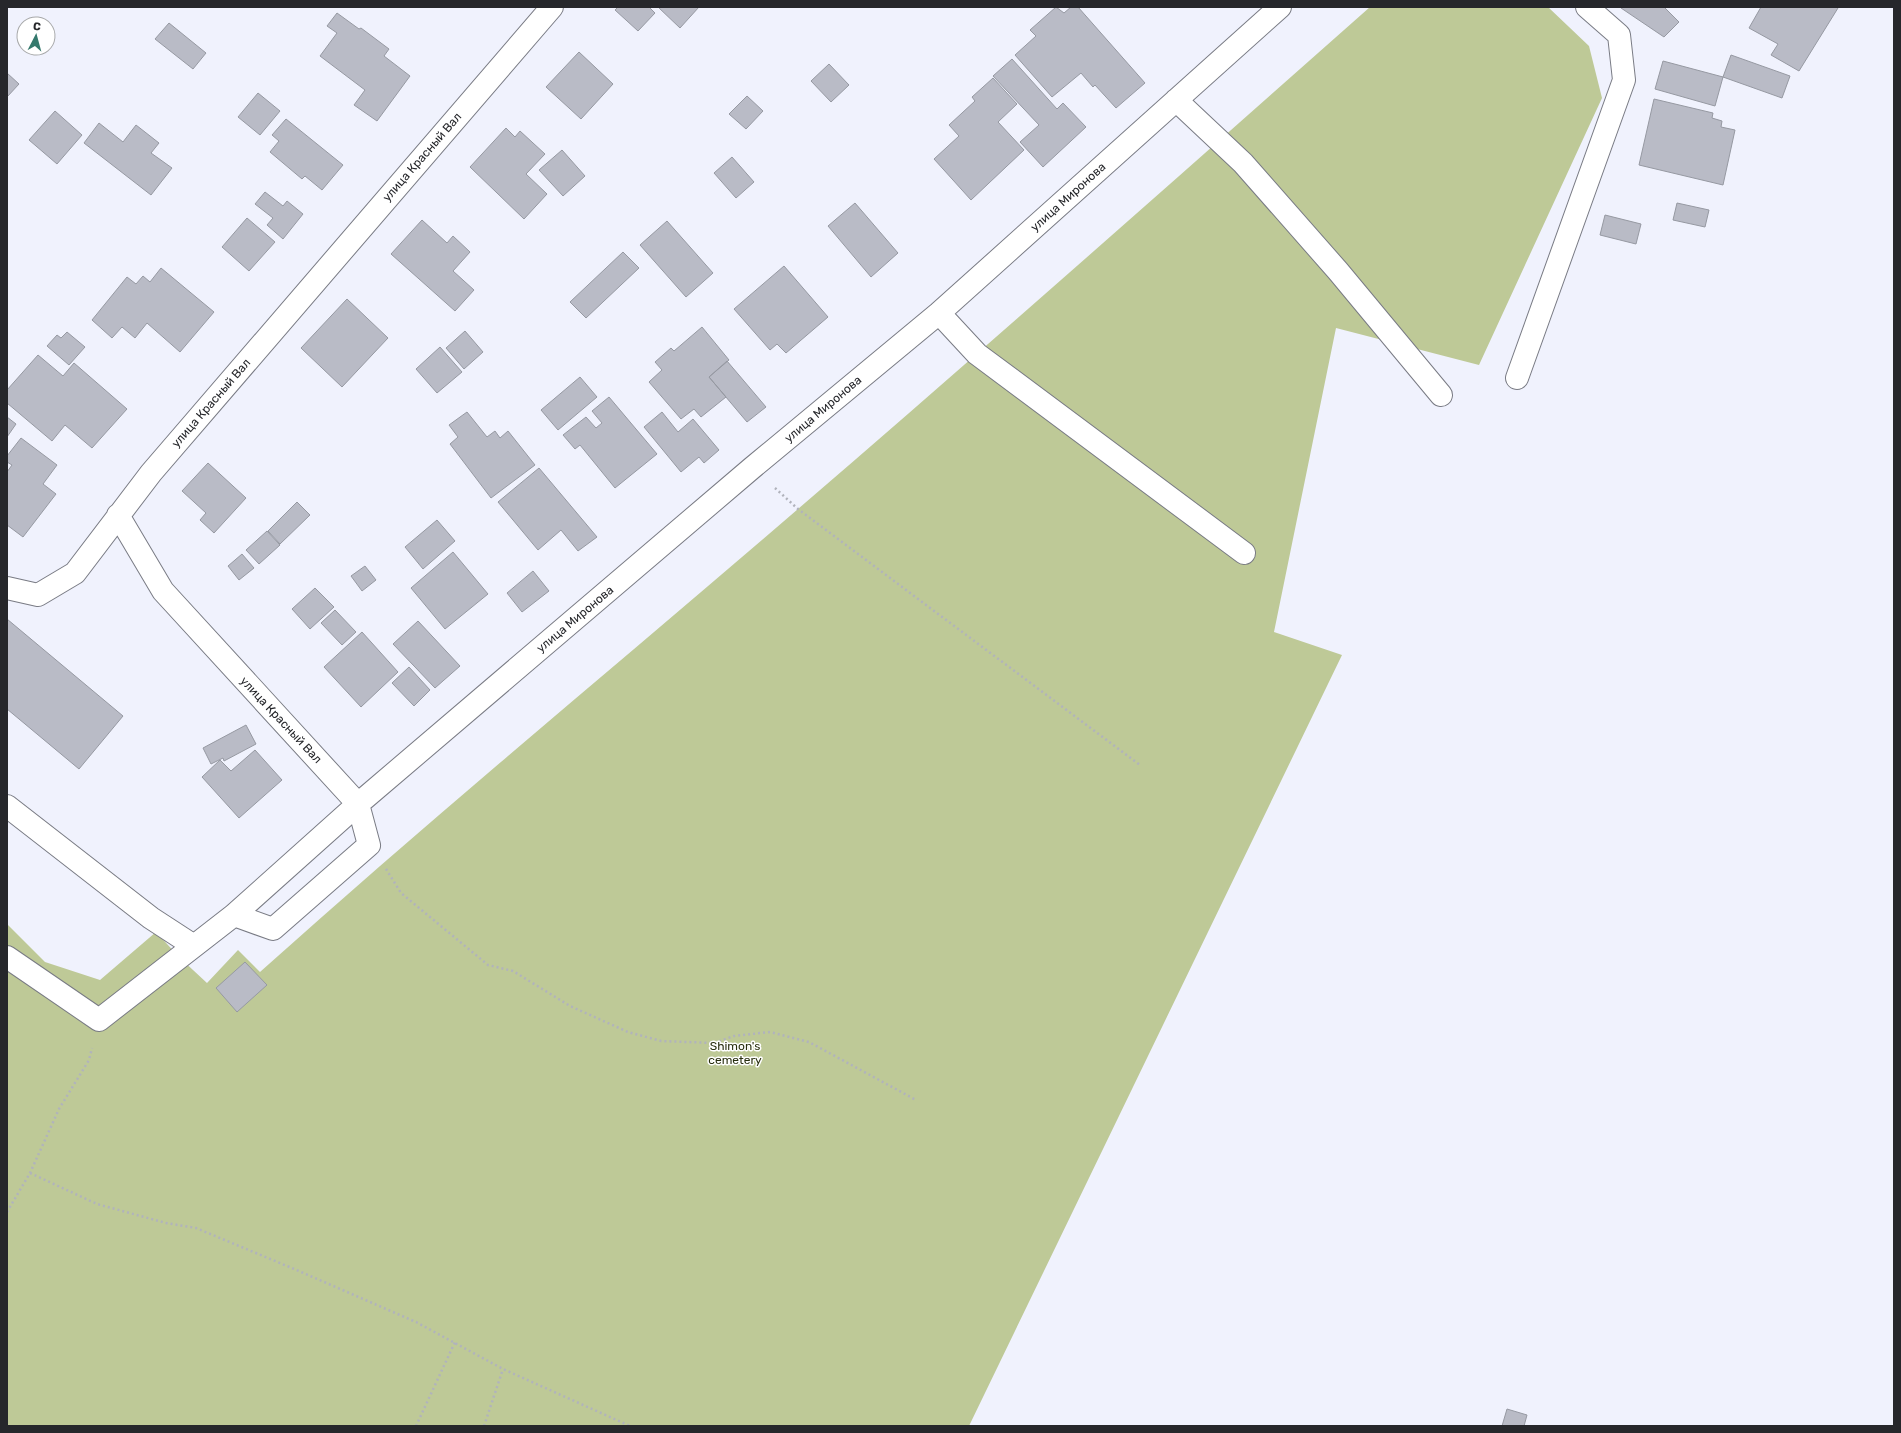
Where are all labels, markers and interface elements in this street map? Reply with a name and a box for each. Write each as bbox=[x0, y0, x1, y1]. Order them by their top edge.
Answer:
north arrow bbox=[16, 16, 56, 56]
text: С bbox=[32, 20, 42, 33]
street label: улица Красный Вал bbox=[380, 110, 464, 204]
street label: улица Миронова bbox=[1028, 160, 1108, 234]
street label: улица Красный Вал bbox=[169, 356, 253, 450]
street label: улица Миронова bbox=[782, 373, 864, 445]
street label: улица Миронова bbox=[534, 583, 616, 655]
street label: улица Красный Вал bbox=[237, 674, 325, 766]
park label: Shimon's cemetery bbox=[708, 1039, 762, 1067]

